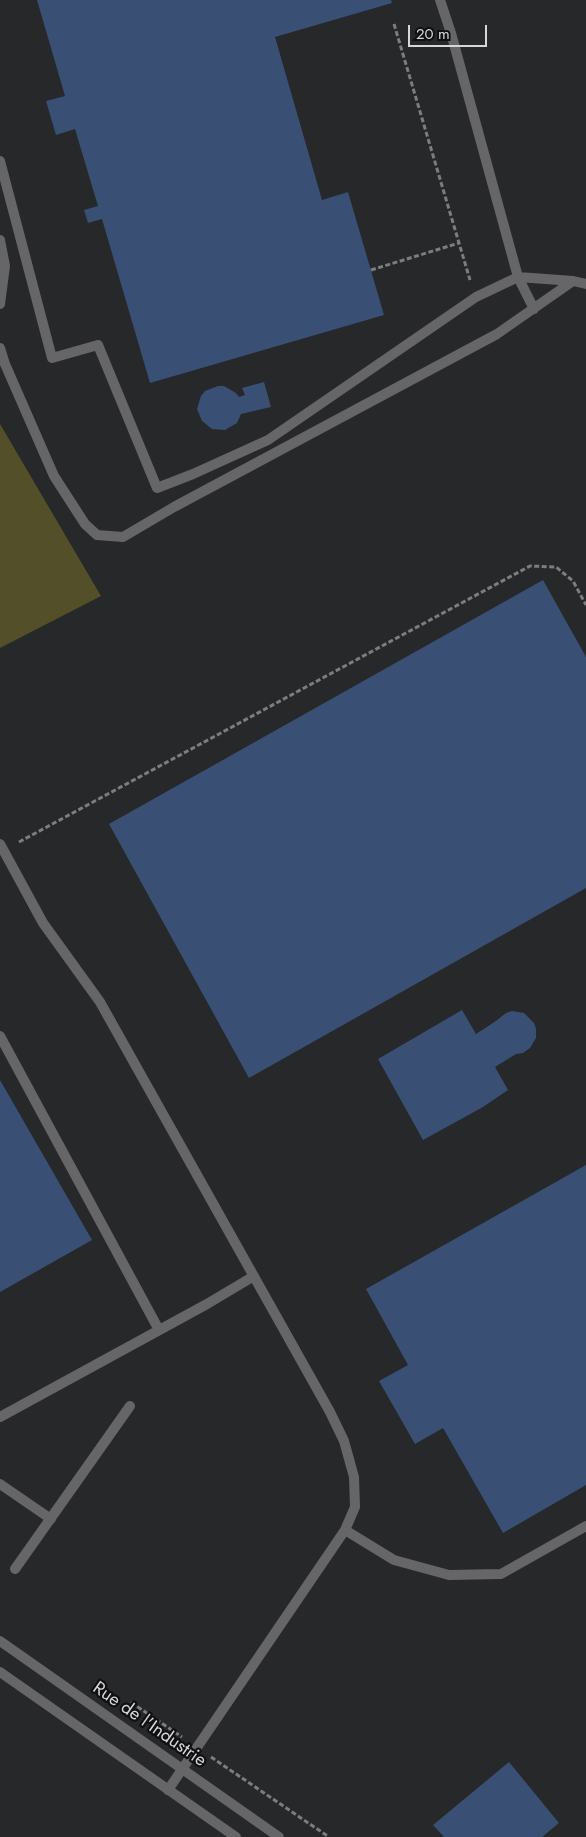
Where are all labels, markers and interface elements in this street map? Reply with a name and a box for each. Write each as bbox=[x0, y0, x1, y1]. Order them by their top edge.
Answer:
scale bar bbox=[411, 15, 490, 47]
text: 20 m bbox=[416, 23, 450, 45]
street label: Rue de l'Industrie bbox=[88, 1678, 210, 1772]

